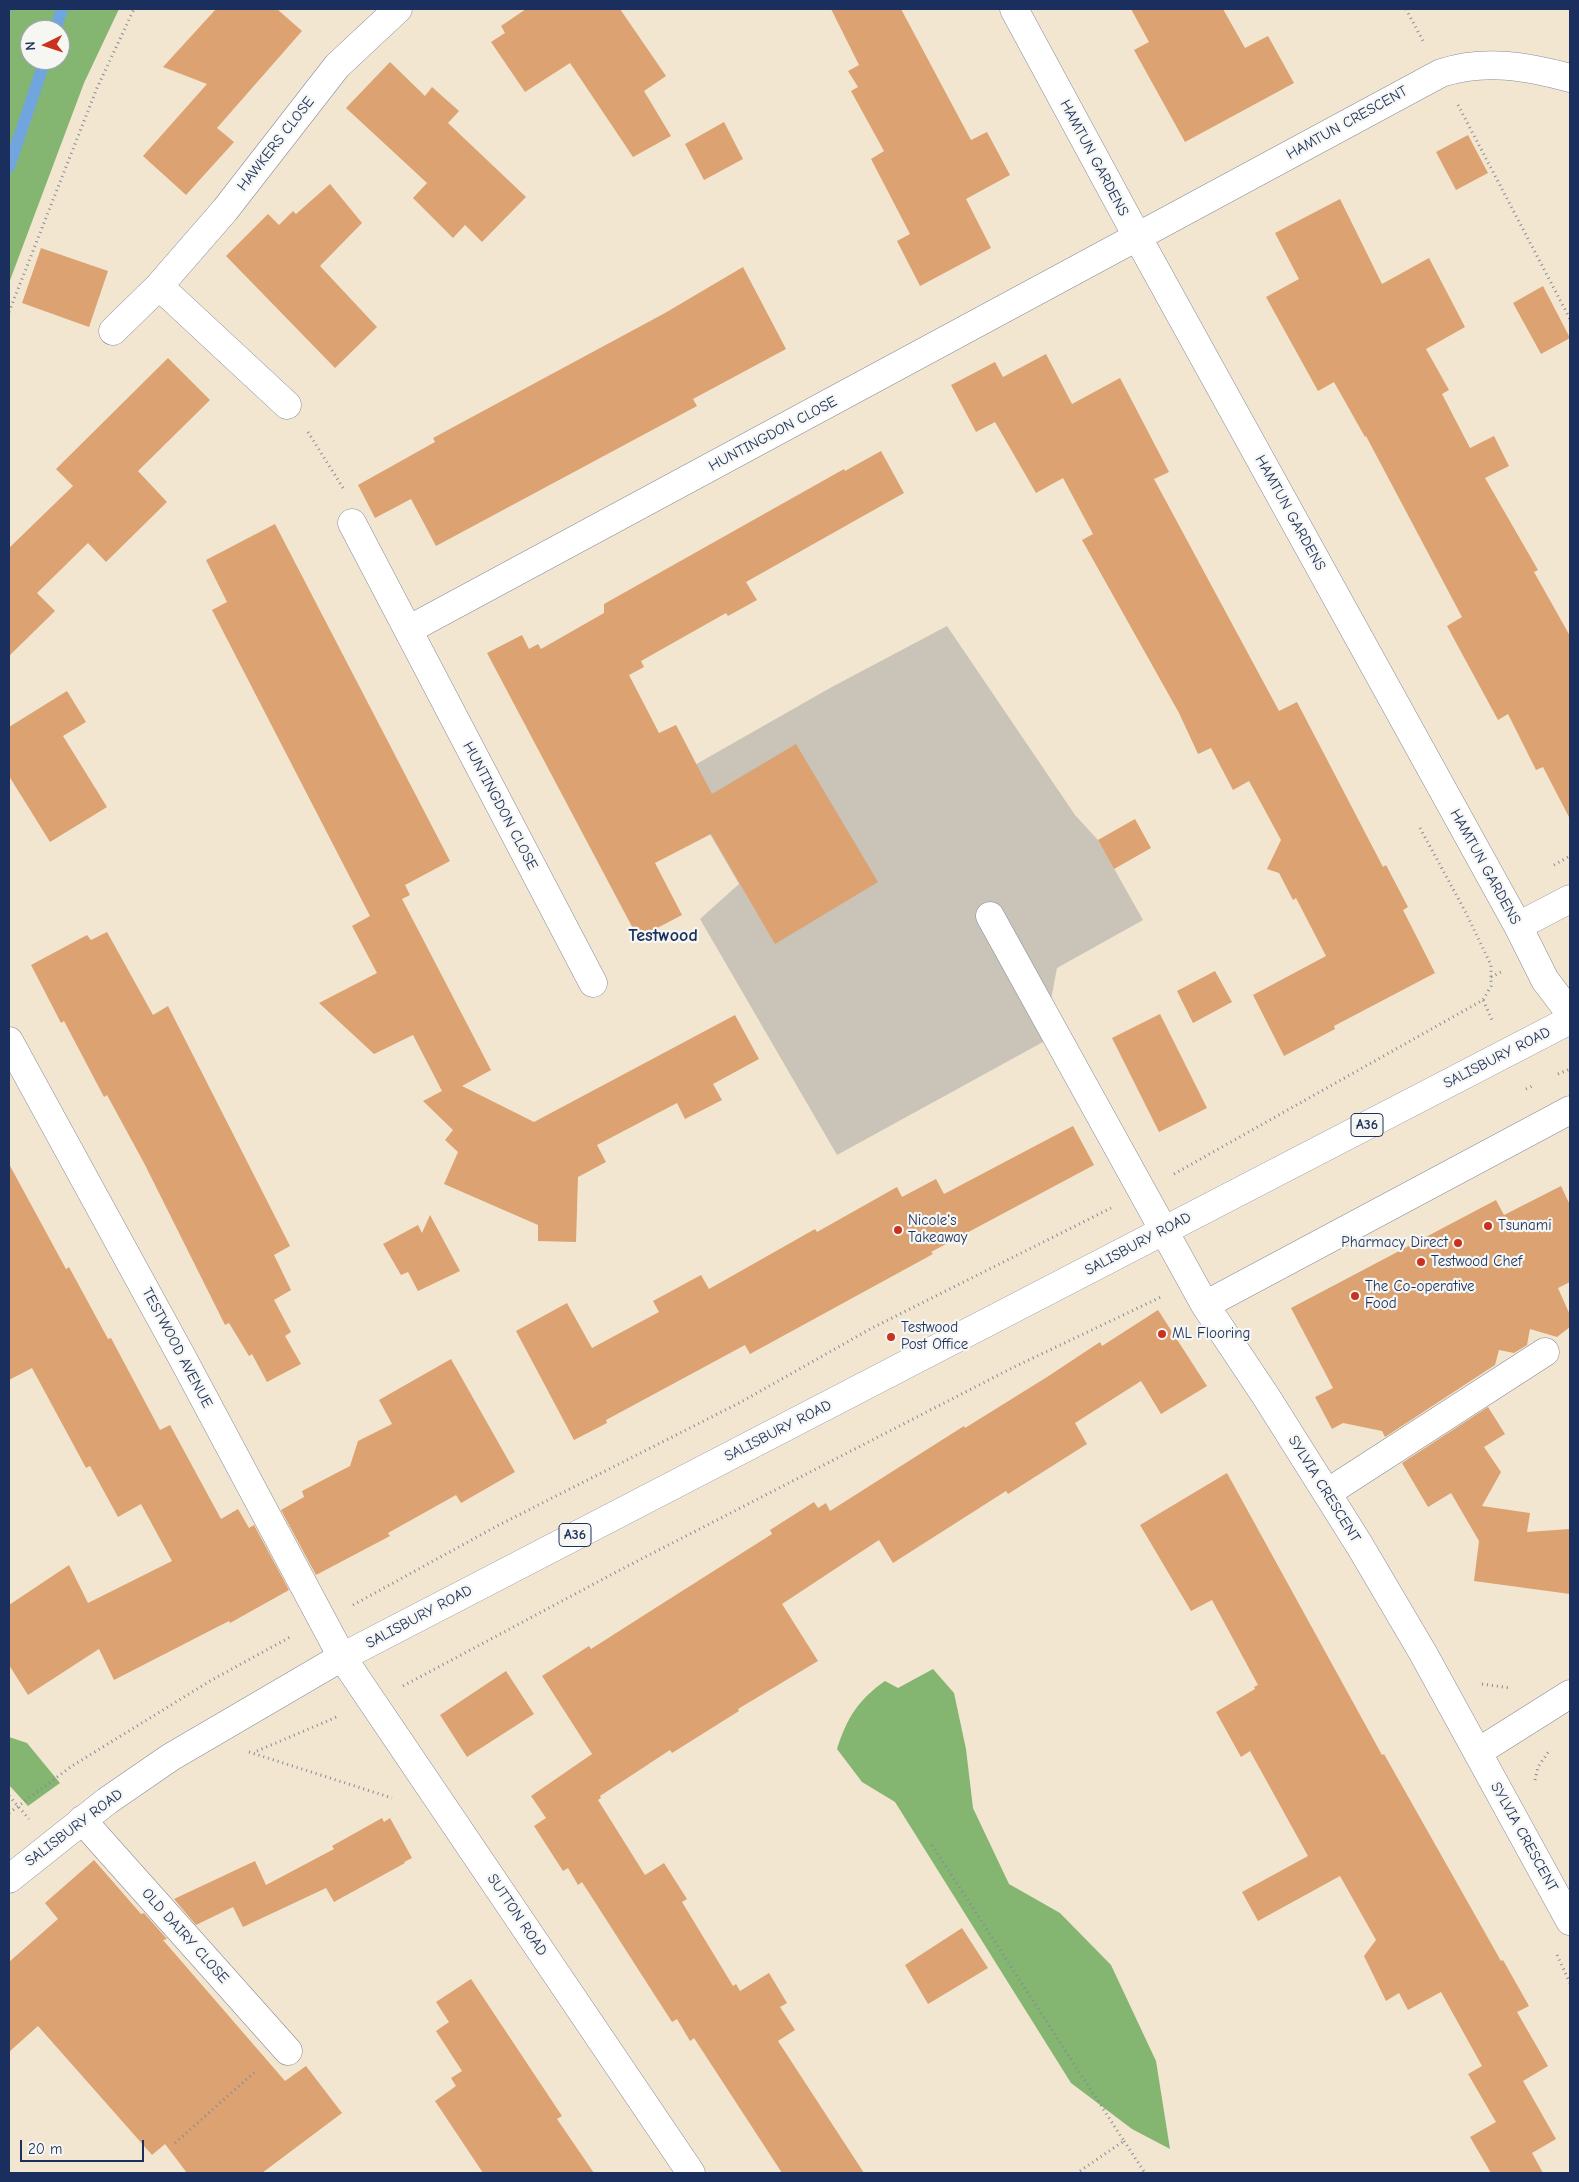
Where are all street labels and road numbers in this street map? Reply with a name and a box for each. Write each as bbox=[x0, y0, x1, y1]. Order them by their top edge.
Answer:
street label: HAMTUN CRESCENT bbox=[1283, 82, 1411, 164]
street label: HAWKERS CLOSE bbox=[234, 93, 318, 195]
street label: HAMTUN GARDENS bbox=[1056, 97, 1132, 219]
street label: HUNTINGDON CLOSE bbox=[706, 393, 840, 475]
street label: HAMTUN GARDENS bbox=[1251, 452, 1329, 574]
street label: HUNTINGDON CLOSE bbox=[459, 739, 541, 873]
street label: HAMTUN GARDENS bbox=[1446, 806, 1524, 928]
street label: SALISBURY ROAD bbox=[1440, 1023, 1554, 1093]
road number: A36 bbox=[1351, 1114, 1383, 1136]
street label: SALISBURY ROAD bbox=[1082, 1208, 1194, 1280]
street label: TESTWOOD AVENUE bbox=[138, 1285, 216, 1411]
street label: SALISBURY ROAD bbox=[721, 1396, 835, 1466]
street label: SYLVIA CRESCENT bbox=[1284, 1432, 1364, 1546]
road number: A36 bbox=[559, 1524, 591, 1546]
street label: SALISBURY ROAD bbox=[363, 1581, 475, 1653]
street label: SYLVIA CRESCENT bbox=[1486, 1779, 1562, 1895]
street label: SALISBURY ROAD bbox=[22, 1785, 126, 1871]
street label: SUTTON ROAD bbox=[483, 1871, 551, 1959]
street label: OLD DAIRY CLOSE bbox=[138, 1885, 232, 1987]

